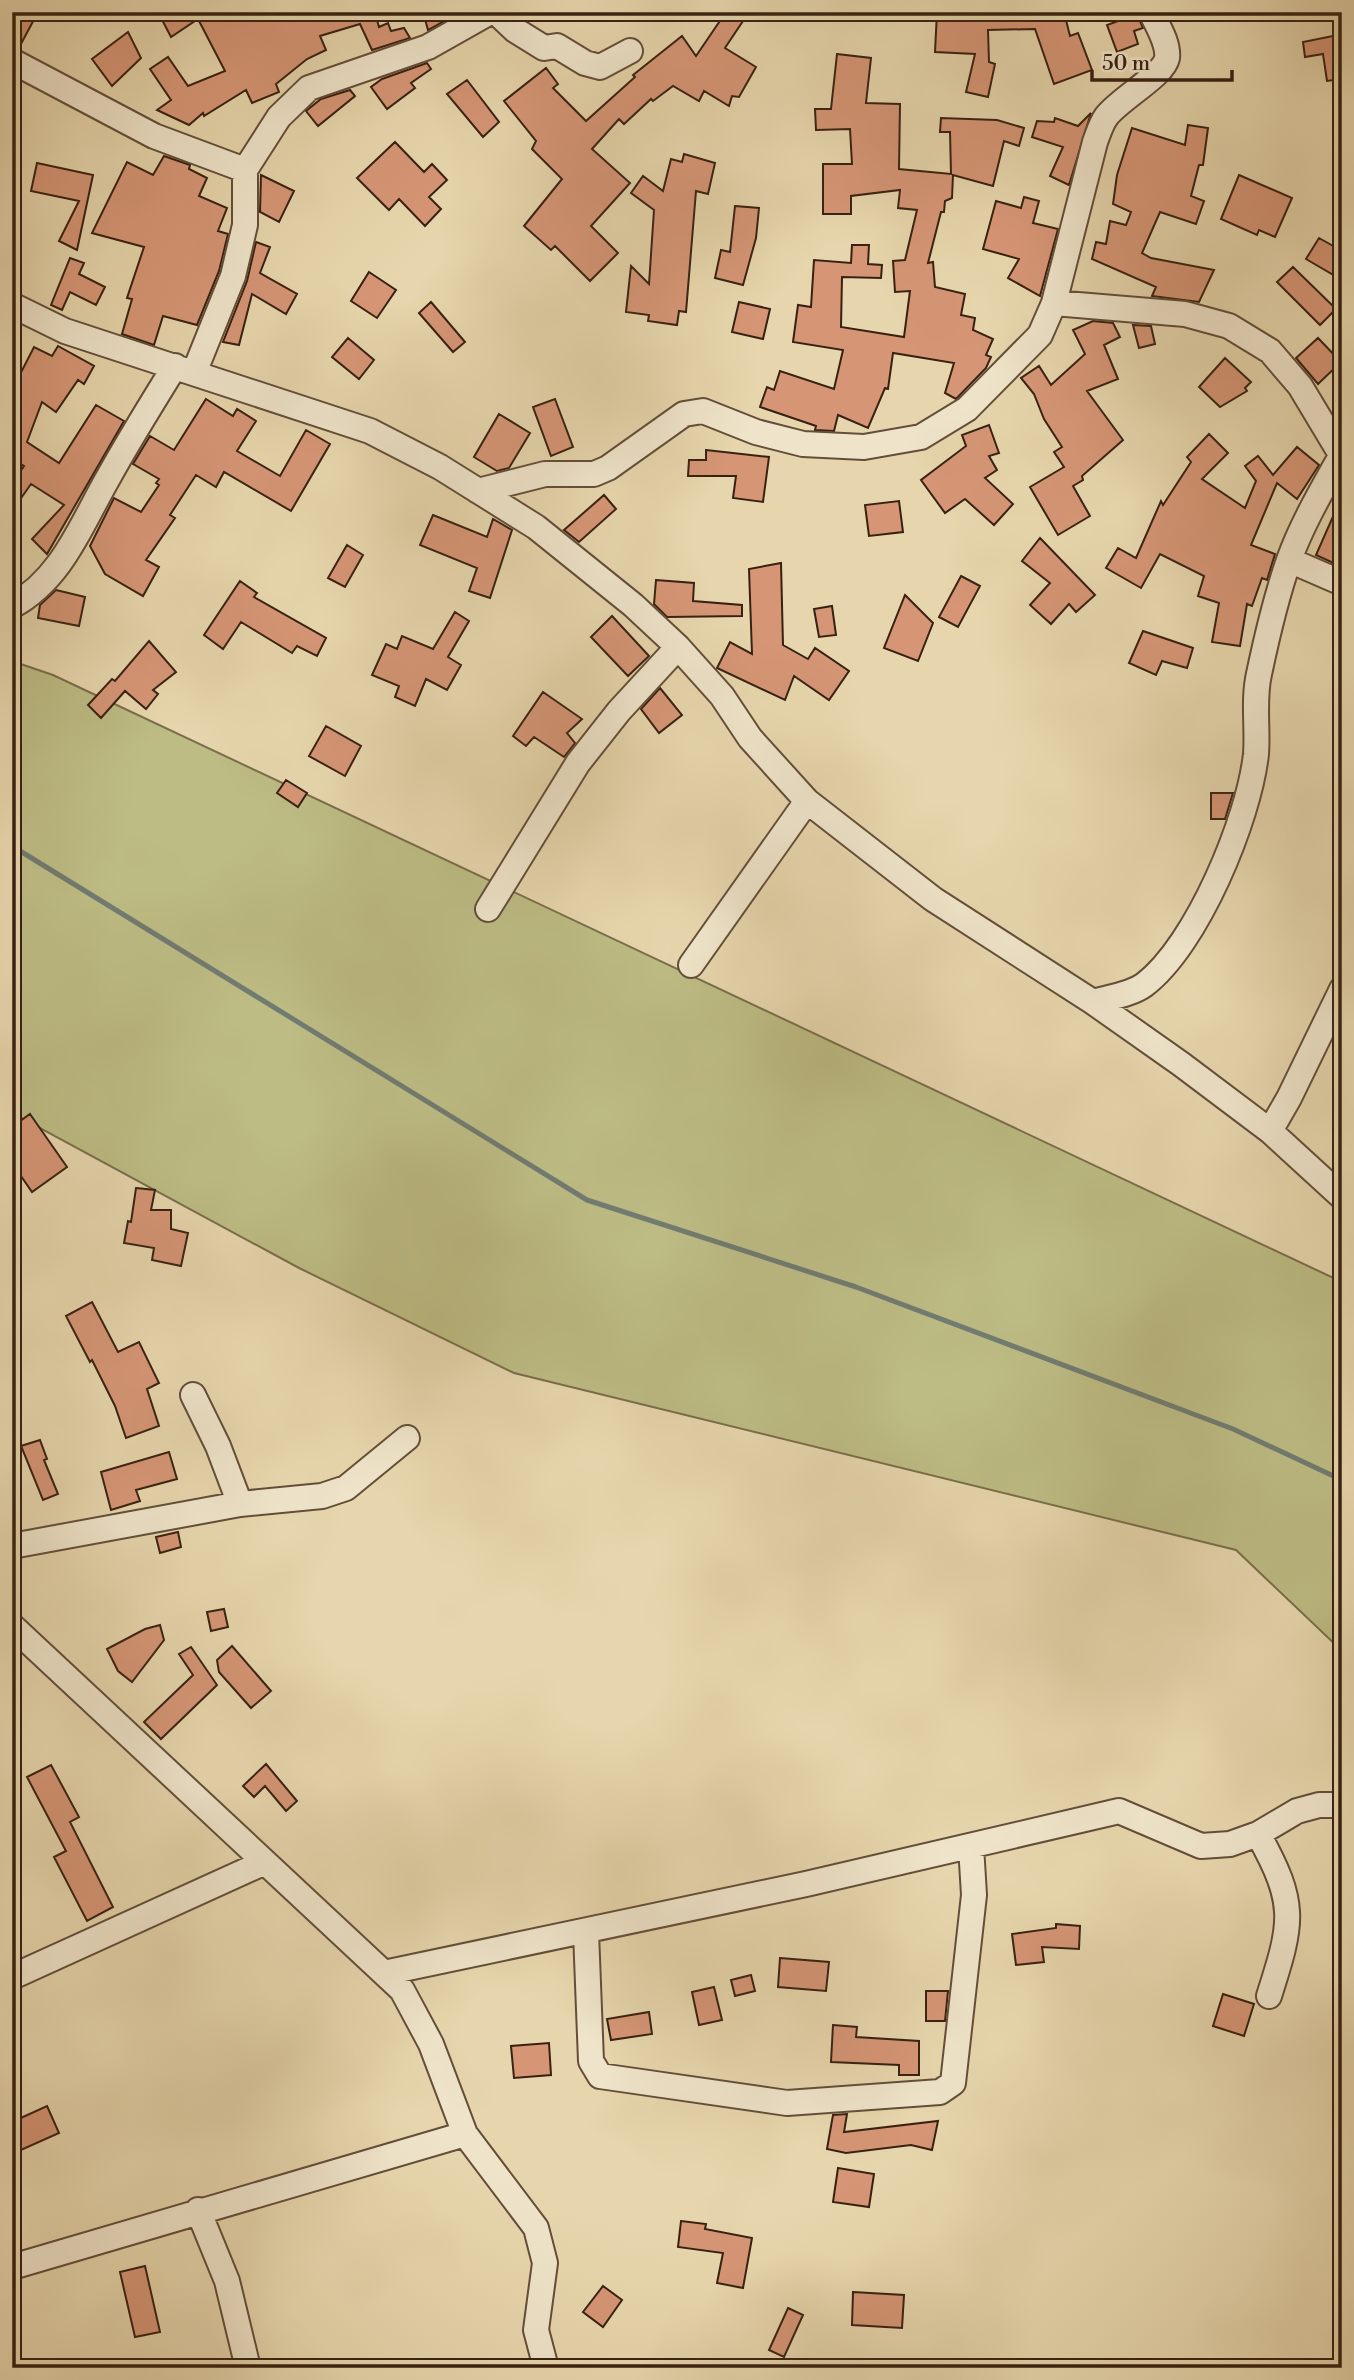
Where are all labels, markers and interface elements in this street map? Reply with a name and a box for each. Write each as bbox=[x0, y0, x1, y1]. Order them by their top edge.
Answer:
scale bar bbox=[1092, 38, 1232, 82]
text: 50 m bbox=[1102, 51, 1150, 77]

